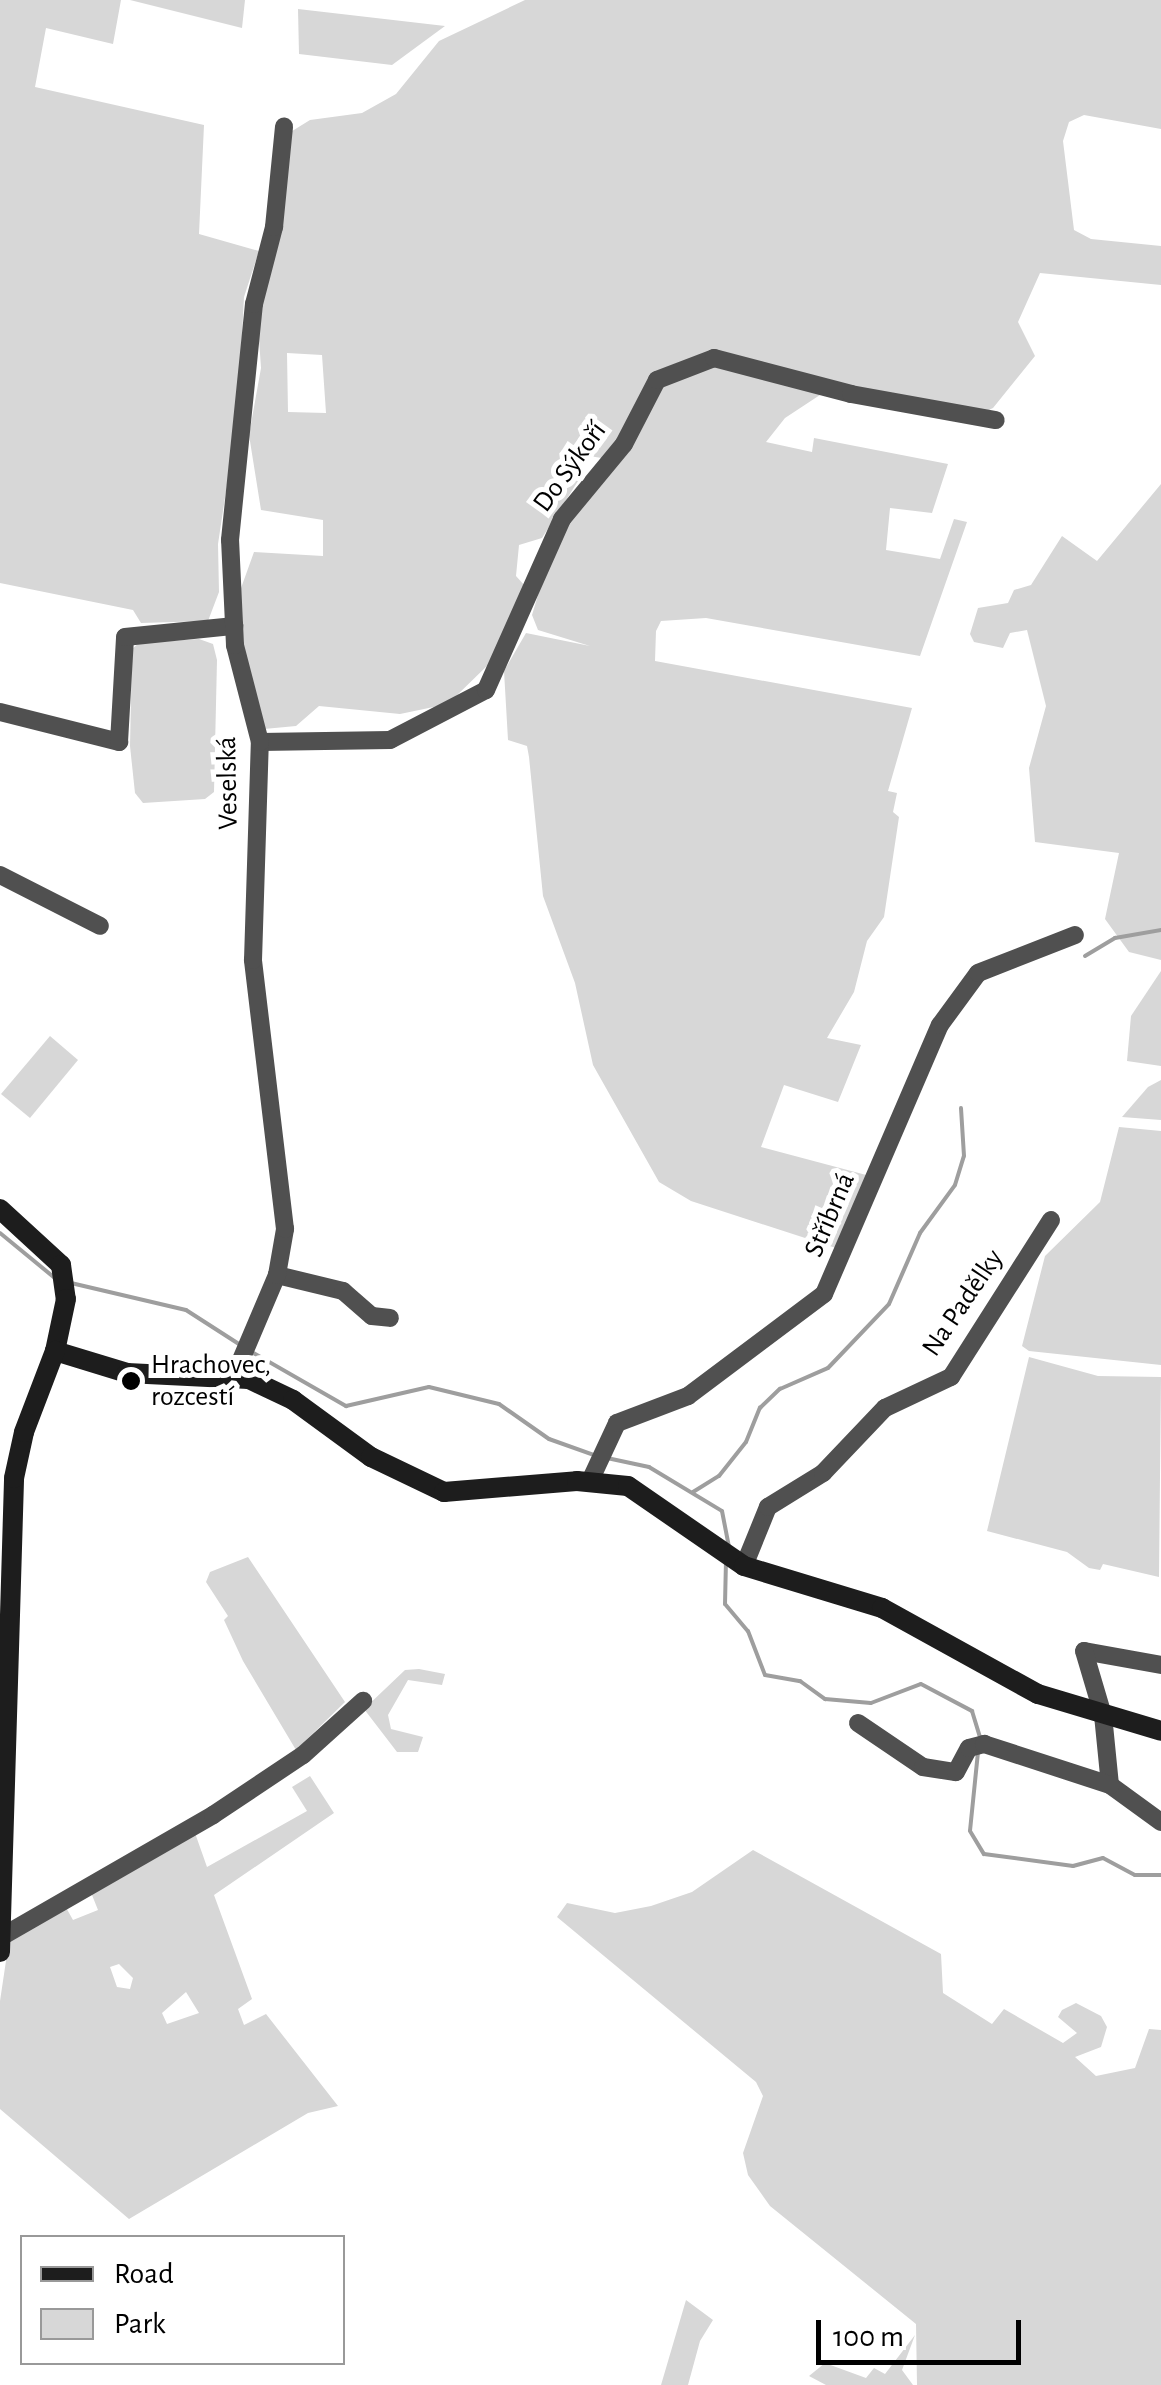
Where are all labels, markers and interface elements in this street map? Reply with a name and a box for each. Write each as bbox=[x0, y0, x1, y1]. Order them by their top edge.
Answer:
street label: Do Sýkoří bbox=[526, 415, 614, 519]
street label: Veselská bbox=[210, 736, 246, 830]
street label: Stříbrná bbox=[797, 1168, 863, 1262]
street label: Na Padělky bbox=[915, 1243, 1011, 1363]
place label: Hrachovec, rozcestí bbox=[151, 1348, 271, 1414]
marker: Hrachovec, rozcestí bbox=[120, 1370, 142, 1392]
legend bbox=[20, 2235, 345, 2365]
text: Road bbox=[114, 2259, 174, 2289]
scale bar bbox=[821, 2300, 1026, 2362]
text: Park bbox=[114, 2309, 166, 2339]
text: 100 m bbox=[833, 2322, 904, 2352]

